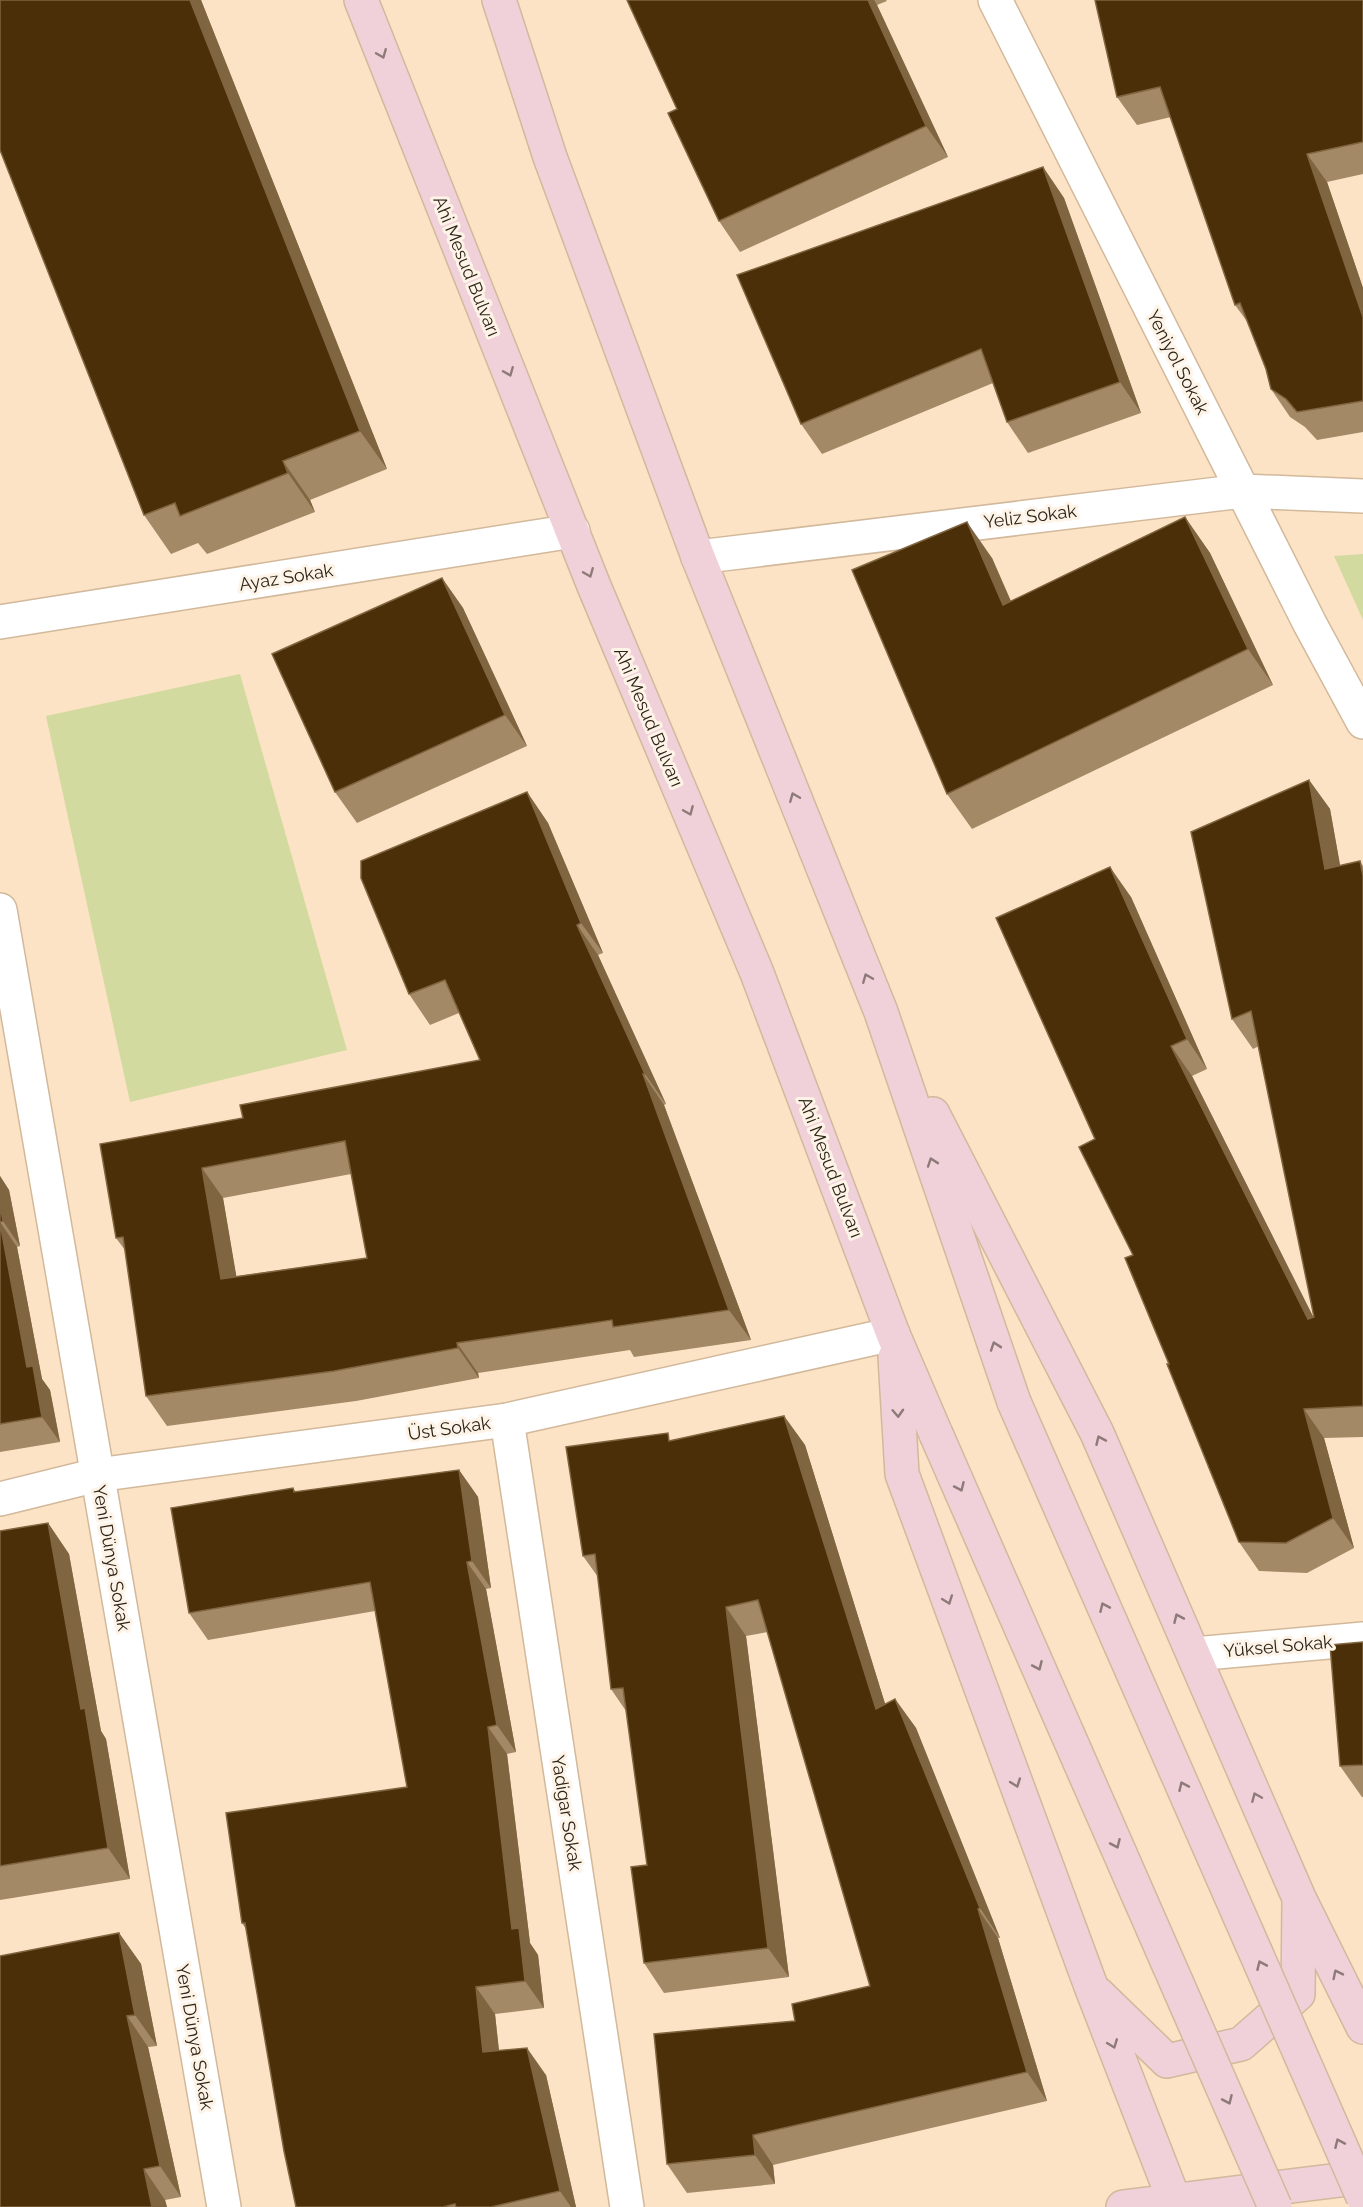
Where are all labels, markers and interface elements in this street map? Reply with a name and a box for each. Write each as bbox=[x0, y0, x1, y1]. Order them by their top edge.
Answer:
one-way arrow bbox=[375, 49, 388, 59]
street label: Ahi Mesud Bulvarı bbox=[429, 193, 505, 339]
street label: Yeniyol Sokak bbox=[1143, 306, 1214, 418]
one-way arrow bbox=[502, 366, 514, 377]
street label: Yeliz Sokak bbox=[982, 500, 1078, 532]
street label: Ayaz Sokak bbox=[238, 559, 335, 595]
one-way arrow bbox=[582, 567, 594, 578]
street label: Ahi Mesud Bulvarı bbox=[610, 644, 688, 790]
one-way arrow bbox=[789, 792, 801, 803]
one-way arrow bbox=[682, 804, 694, 815]
one-way arrow bbox=[862, 973, 874, 984]
street label: Ahi Mesud Bulvarı bbox=[794, 1094, 868, 1240]
one-way arrow bbox=[926, 1157, 939, 1168]
one-way arrow bbox=[989, 1341, 1002, 1352]
one-way arrow bbox=[892, 1409, 905, 1418]
street label: Üst Sokak bbox=[406, 1412, 492, 1444]
one-way arrow bbox=[1095, 1435, 1107, 1446]
one-way arrow bbox=[952, 1481, 964, 1492]
street label: Yeni Dünya Sokak bbox=[89, 1483, 135, 1633]
one-way arrow bbox=[941, 1594, 954, 1605]
one-way arrow bbox=[1099, 1603, 1111, 1614]
one-way arrow bbox=[1174, 1614, 1186, 1625]
street label: Yüksel Sokak bbox=[1223, 1631, 1334, 1661]
one-way arrow bbox=[1031, 1659, 1043, 1670]
street label: Yadigar Sokak bbox=[547, 1754, 587, 1873]
one-way arrow bbox=[1008, 1777, 1021, 1788]
one-way arrow bbox=[1178, 1781, 1190, 1792]
one-way arrow bbox=[1251, 1793, 1263, 1804]
one-way arrow bbox=[1109, 1838, 1121, 1849]
one-way arrow bbox=[1256, 1960, 1268, 1971]
street label: Yeni Dünya Sokak bbox=[172, 1962, 218, 2112]
one-way arrow bbox=[1333, 1970, 1344, 1981]
one-way arrow bbox=[1106, 2038, 1118, 2049]
one-way arrow bbox=[1221, 2093, 1233, 2104]
one-way arrow bbox=[1335, 2138, 1347, 2149]

